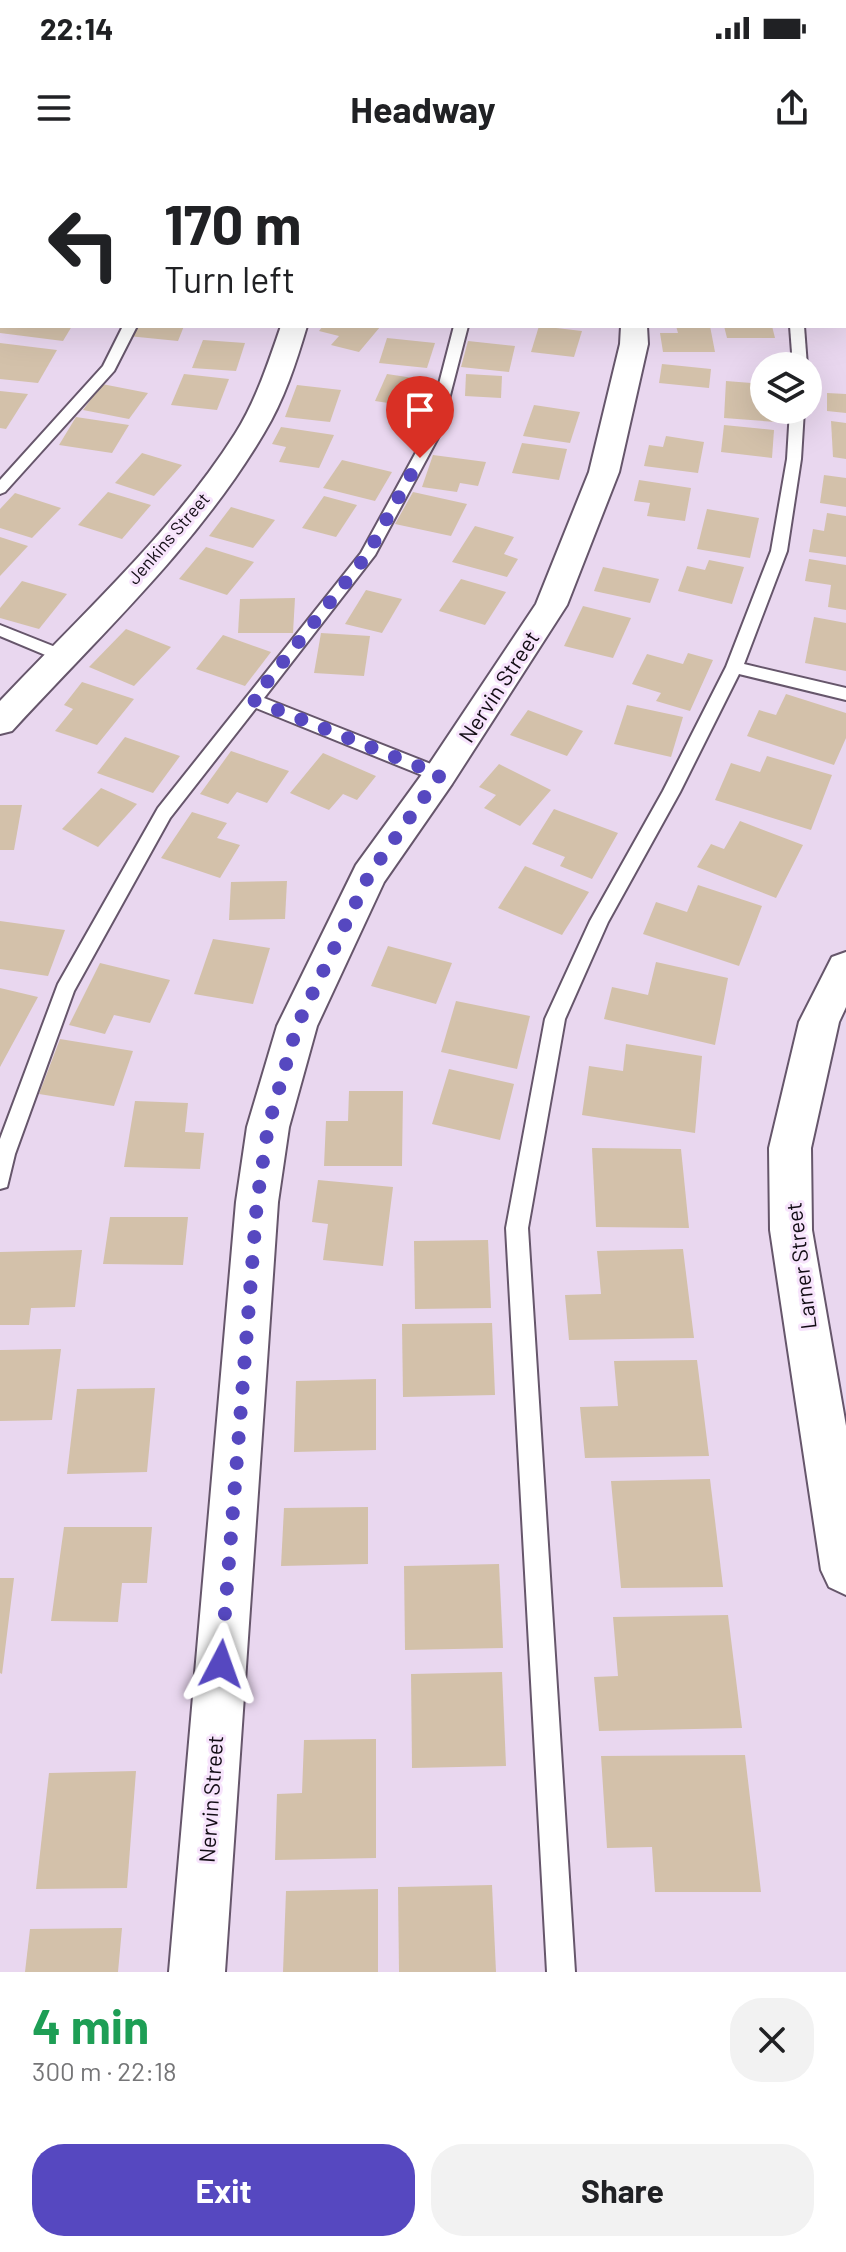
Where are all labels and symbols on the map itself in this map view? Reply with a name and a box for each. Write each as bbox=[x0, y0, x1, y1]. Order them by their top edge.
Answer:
pin bbox=[386, 376, 454, 458]
street label: Jenkins Street bbox=[122, 488, 214, 588]
street label: Nervin Street bbox=[452, 625, 544, 747]
street label: Larner Street bbox=[779, 1201, 821, 1331]
position arrow bbox=[179, 1622, 263, 1706]
street label: Nervin Street bbox=[193, 1734, 227, 1864]

